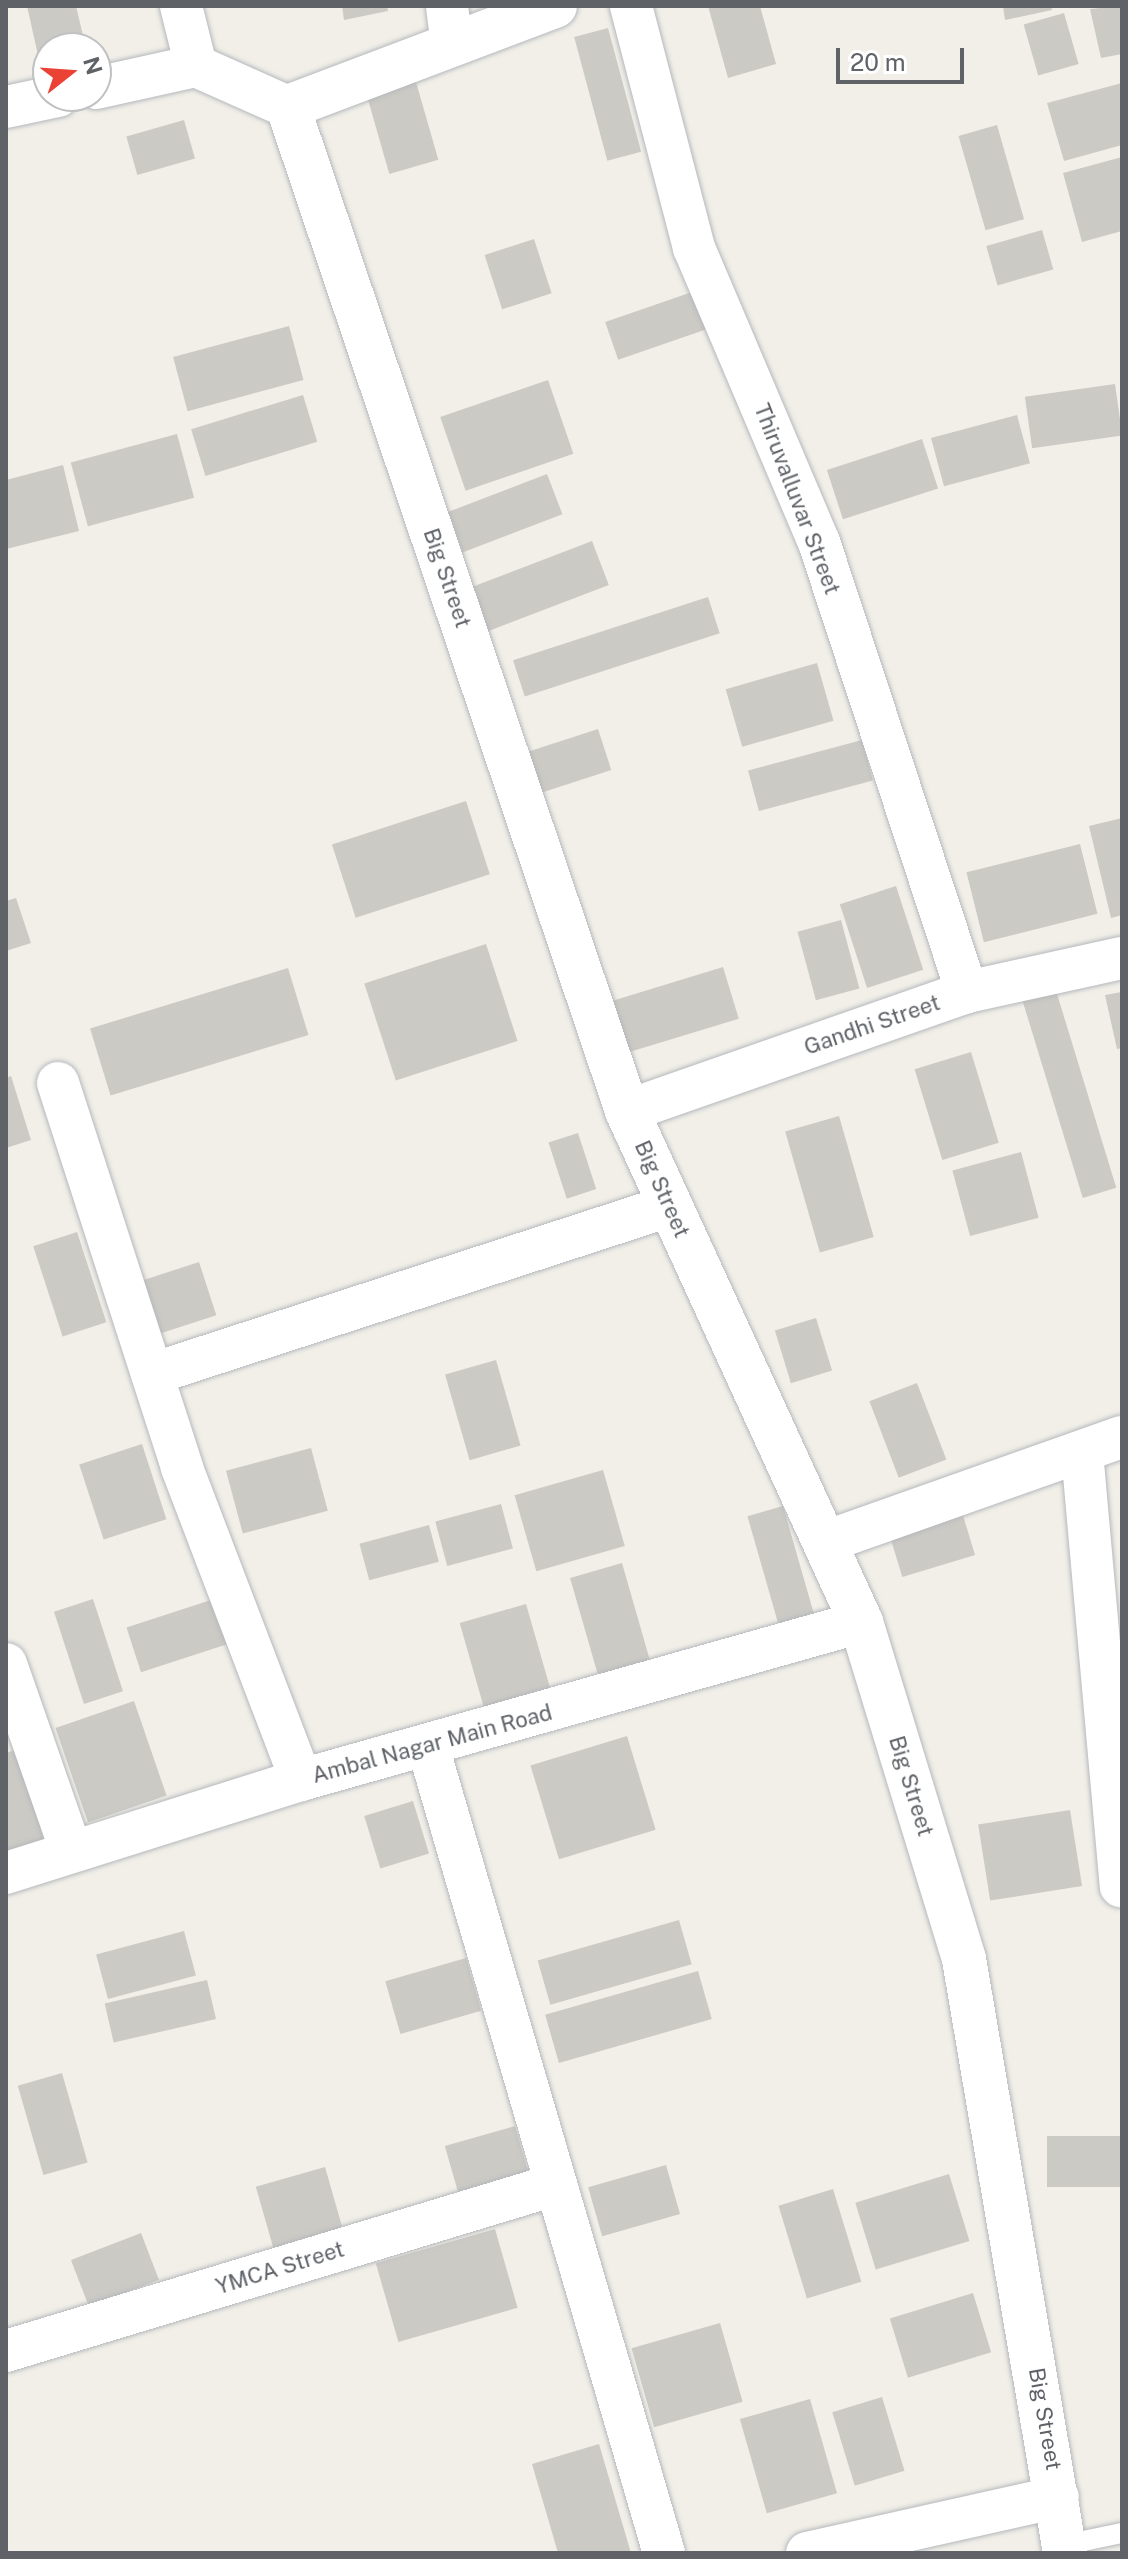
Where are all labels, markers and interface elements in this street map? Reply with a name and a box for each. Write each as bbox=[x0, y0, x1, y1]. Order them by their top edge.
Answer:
north arrow bbox=[32, 32, 112, 112]
scale bar bbox=[840, 32, 968, 82]
text: 20 m bbox=[850, 48, 906, 76]
text: N bbox=[78, 54, 108, 78]
street label: Thiruvalluvar Street bbox=[748, 400, 846, 598]
street label: Big Street bbox=[418, 525, 476, 631]
street label: Gandhi Street bbox=[801, 989, 943, 1061]
street label: Big Street bbox=[629, 1136, 695, 1242]
street label: Ambal Nagar Main Road bbox=[309, 1699, 555, 1789]
street label: Big Street bbox=[883, 1733, 939, 1839]
street label: YMCA Street bbox=[213, 2236, 347, 2300]
street label: Big Street bbox=[1023, 2366, 1067, 2472]

